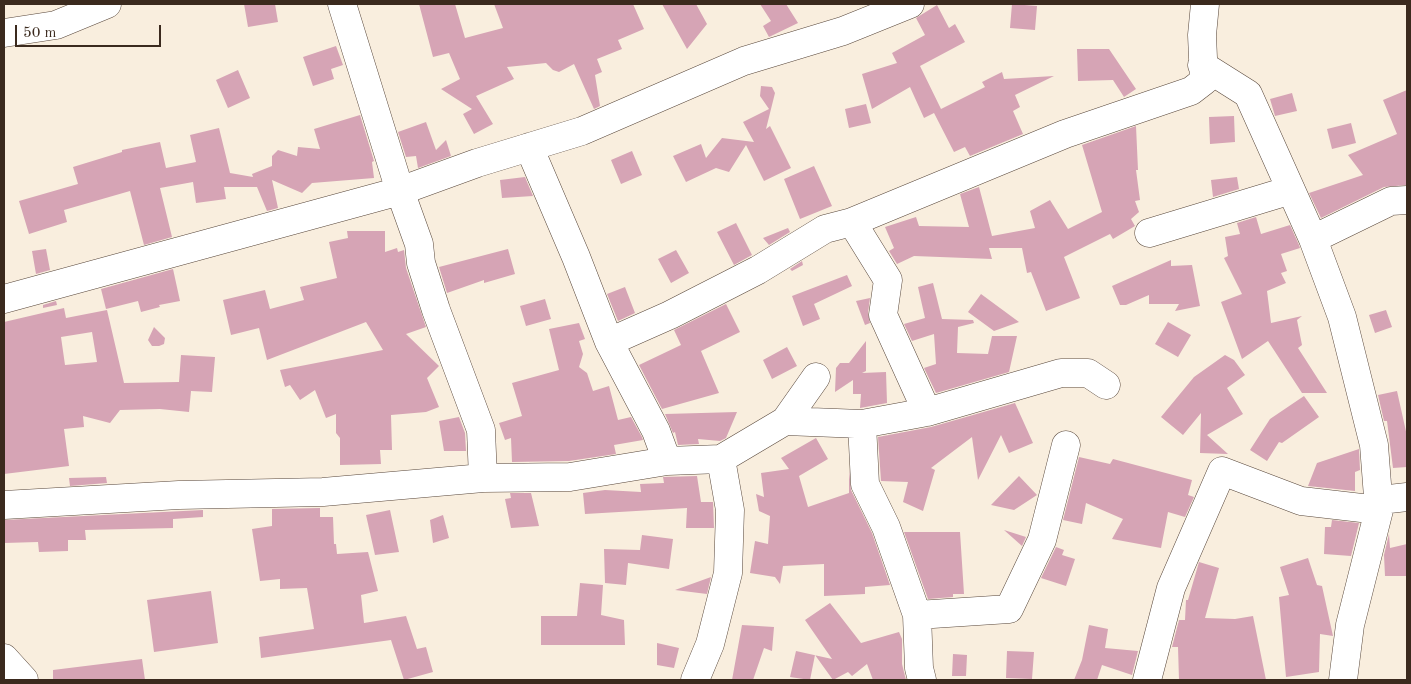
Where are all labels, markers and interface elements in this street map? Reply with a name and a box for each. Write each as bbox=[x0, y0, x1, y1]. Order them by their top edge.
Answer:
scale bar bbox=[18, 15, 164, 47]
text: 50 m bbox=[23, 26, 57, 41]

